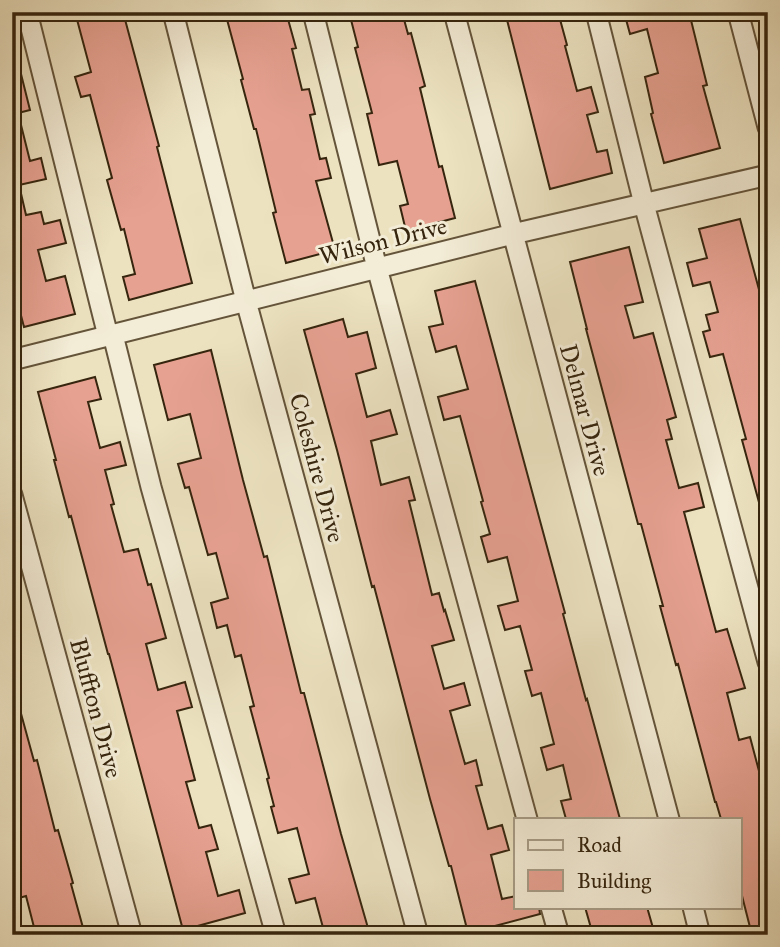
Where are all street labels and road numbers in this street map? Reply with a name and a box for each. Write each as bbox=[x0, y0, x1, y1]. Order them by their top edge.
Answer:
street label: Wilson Drive bbox=[316, 211, 450, 271]
street label: Delmar Drive bbox=[553, 341, 617, 479]
street label: Coleshire Drive bbox=[283, 390, 351, 546]
street label: Bluffton Drive bbox=[63, 635, 129, 781]

